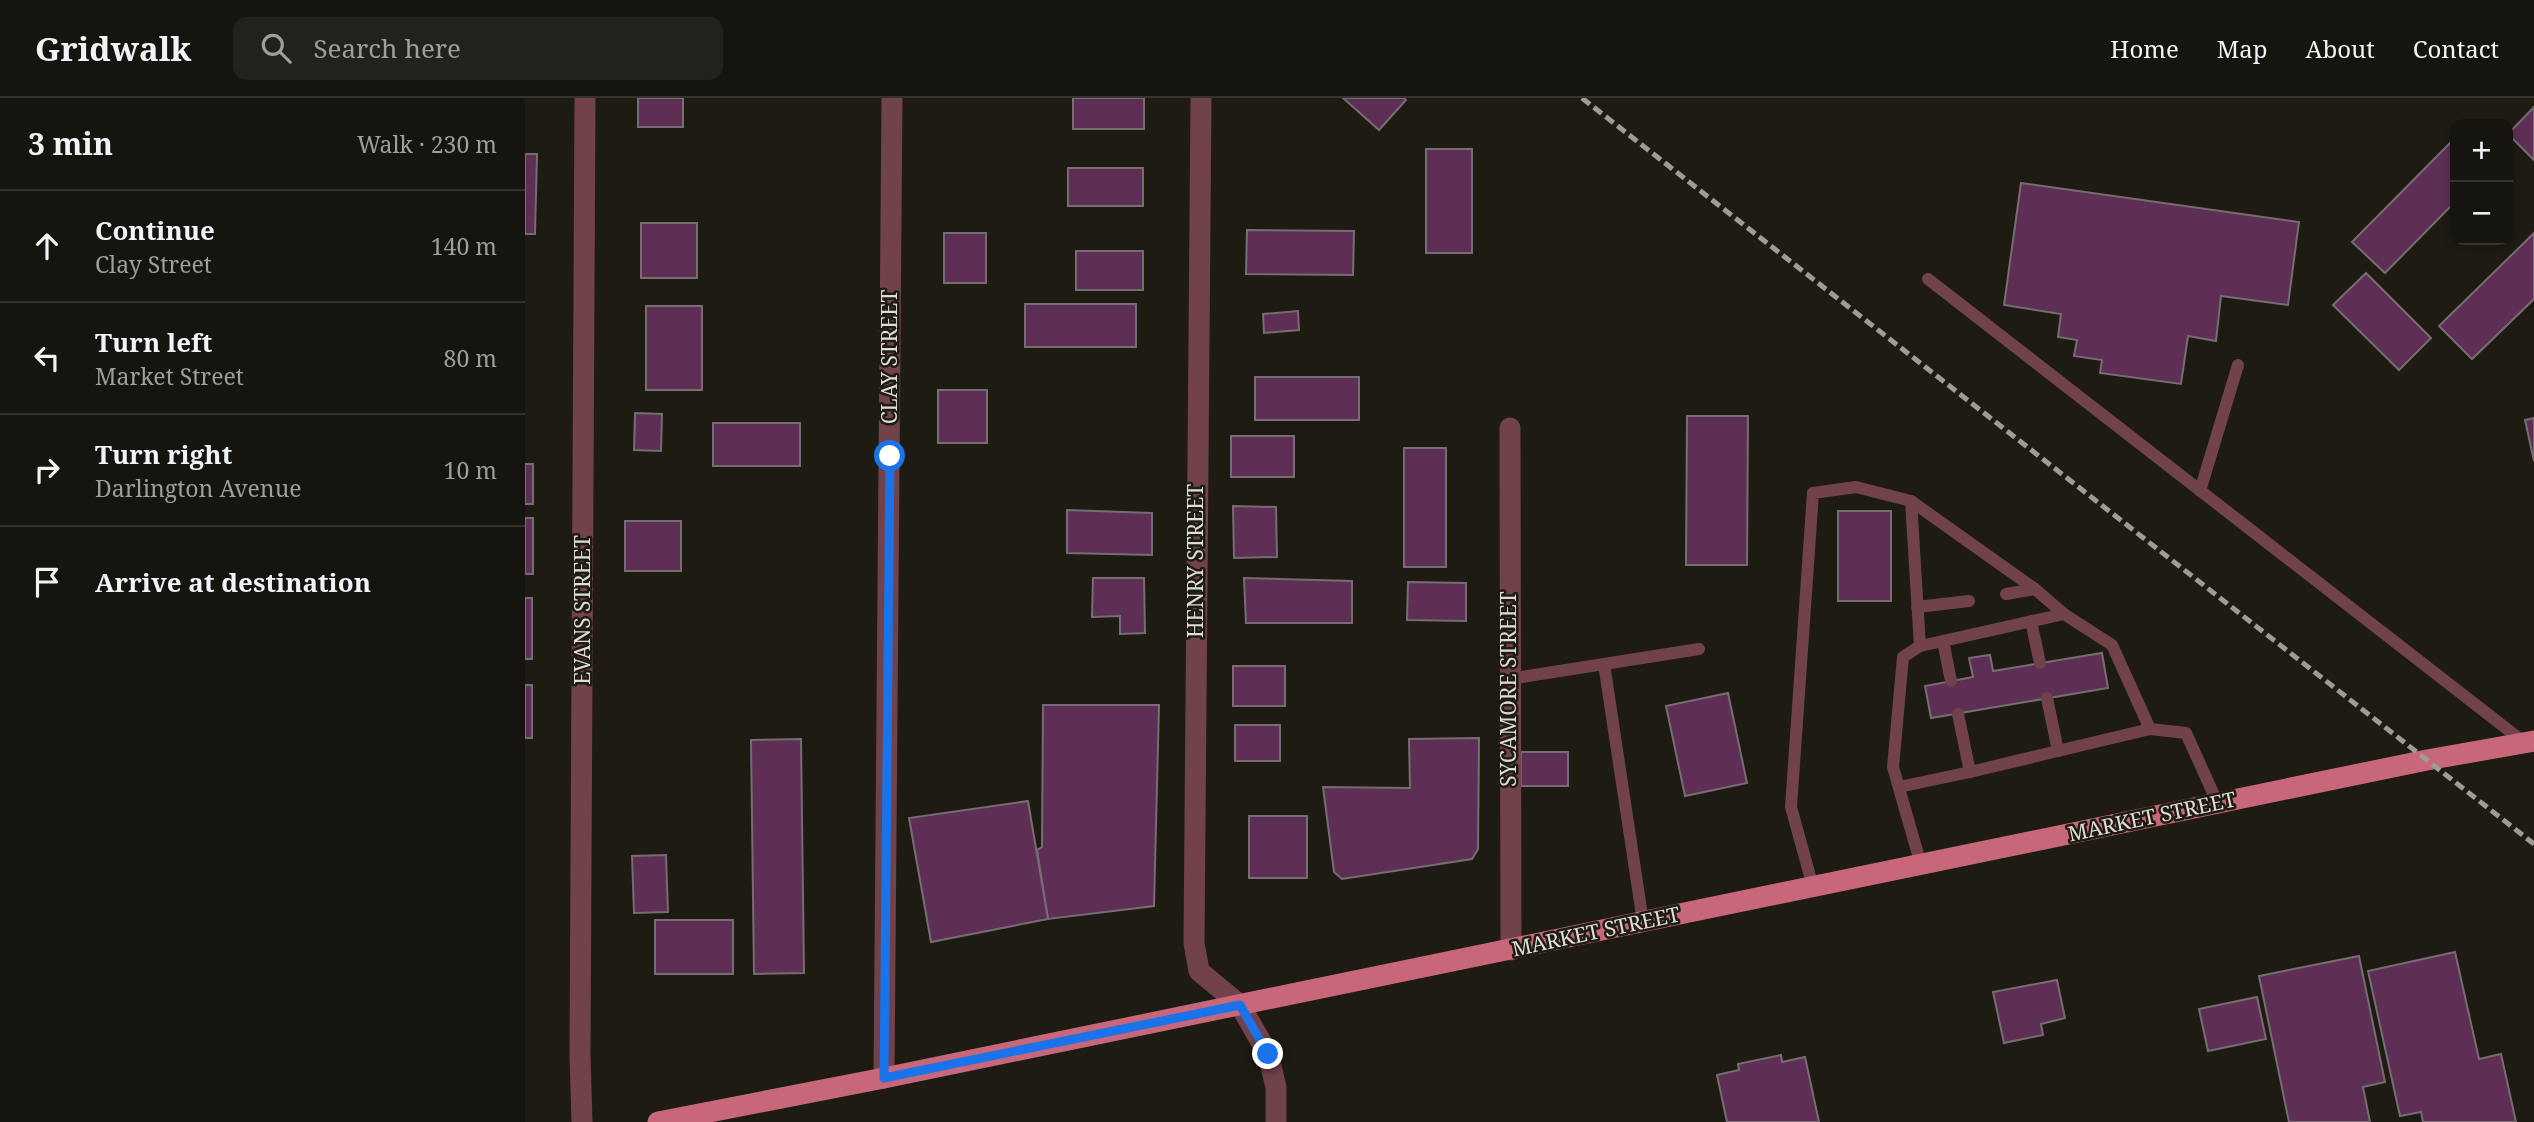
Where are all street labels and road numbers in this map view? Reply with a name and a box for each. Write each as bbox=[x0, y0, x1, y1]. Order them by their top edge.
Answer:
street label: CLAY STREET bbox=[875, 290, 903, 424]
street label: HENRY STREET bbox=[1181, 484, 1209, 638]
street label: EVANS STREET bbox=[568, 535, 596, 685]
street label: SYCAMORE STREET bbox=[1494, 591, 1522, 787]
street label: MARKET STREET bbox=[2065, 785, 2238, 848]
street label: MARKET STREET bbox=[1509, 900, 1682, 963]

